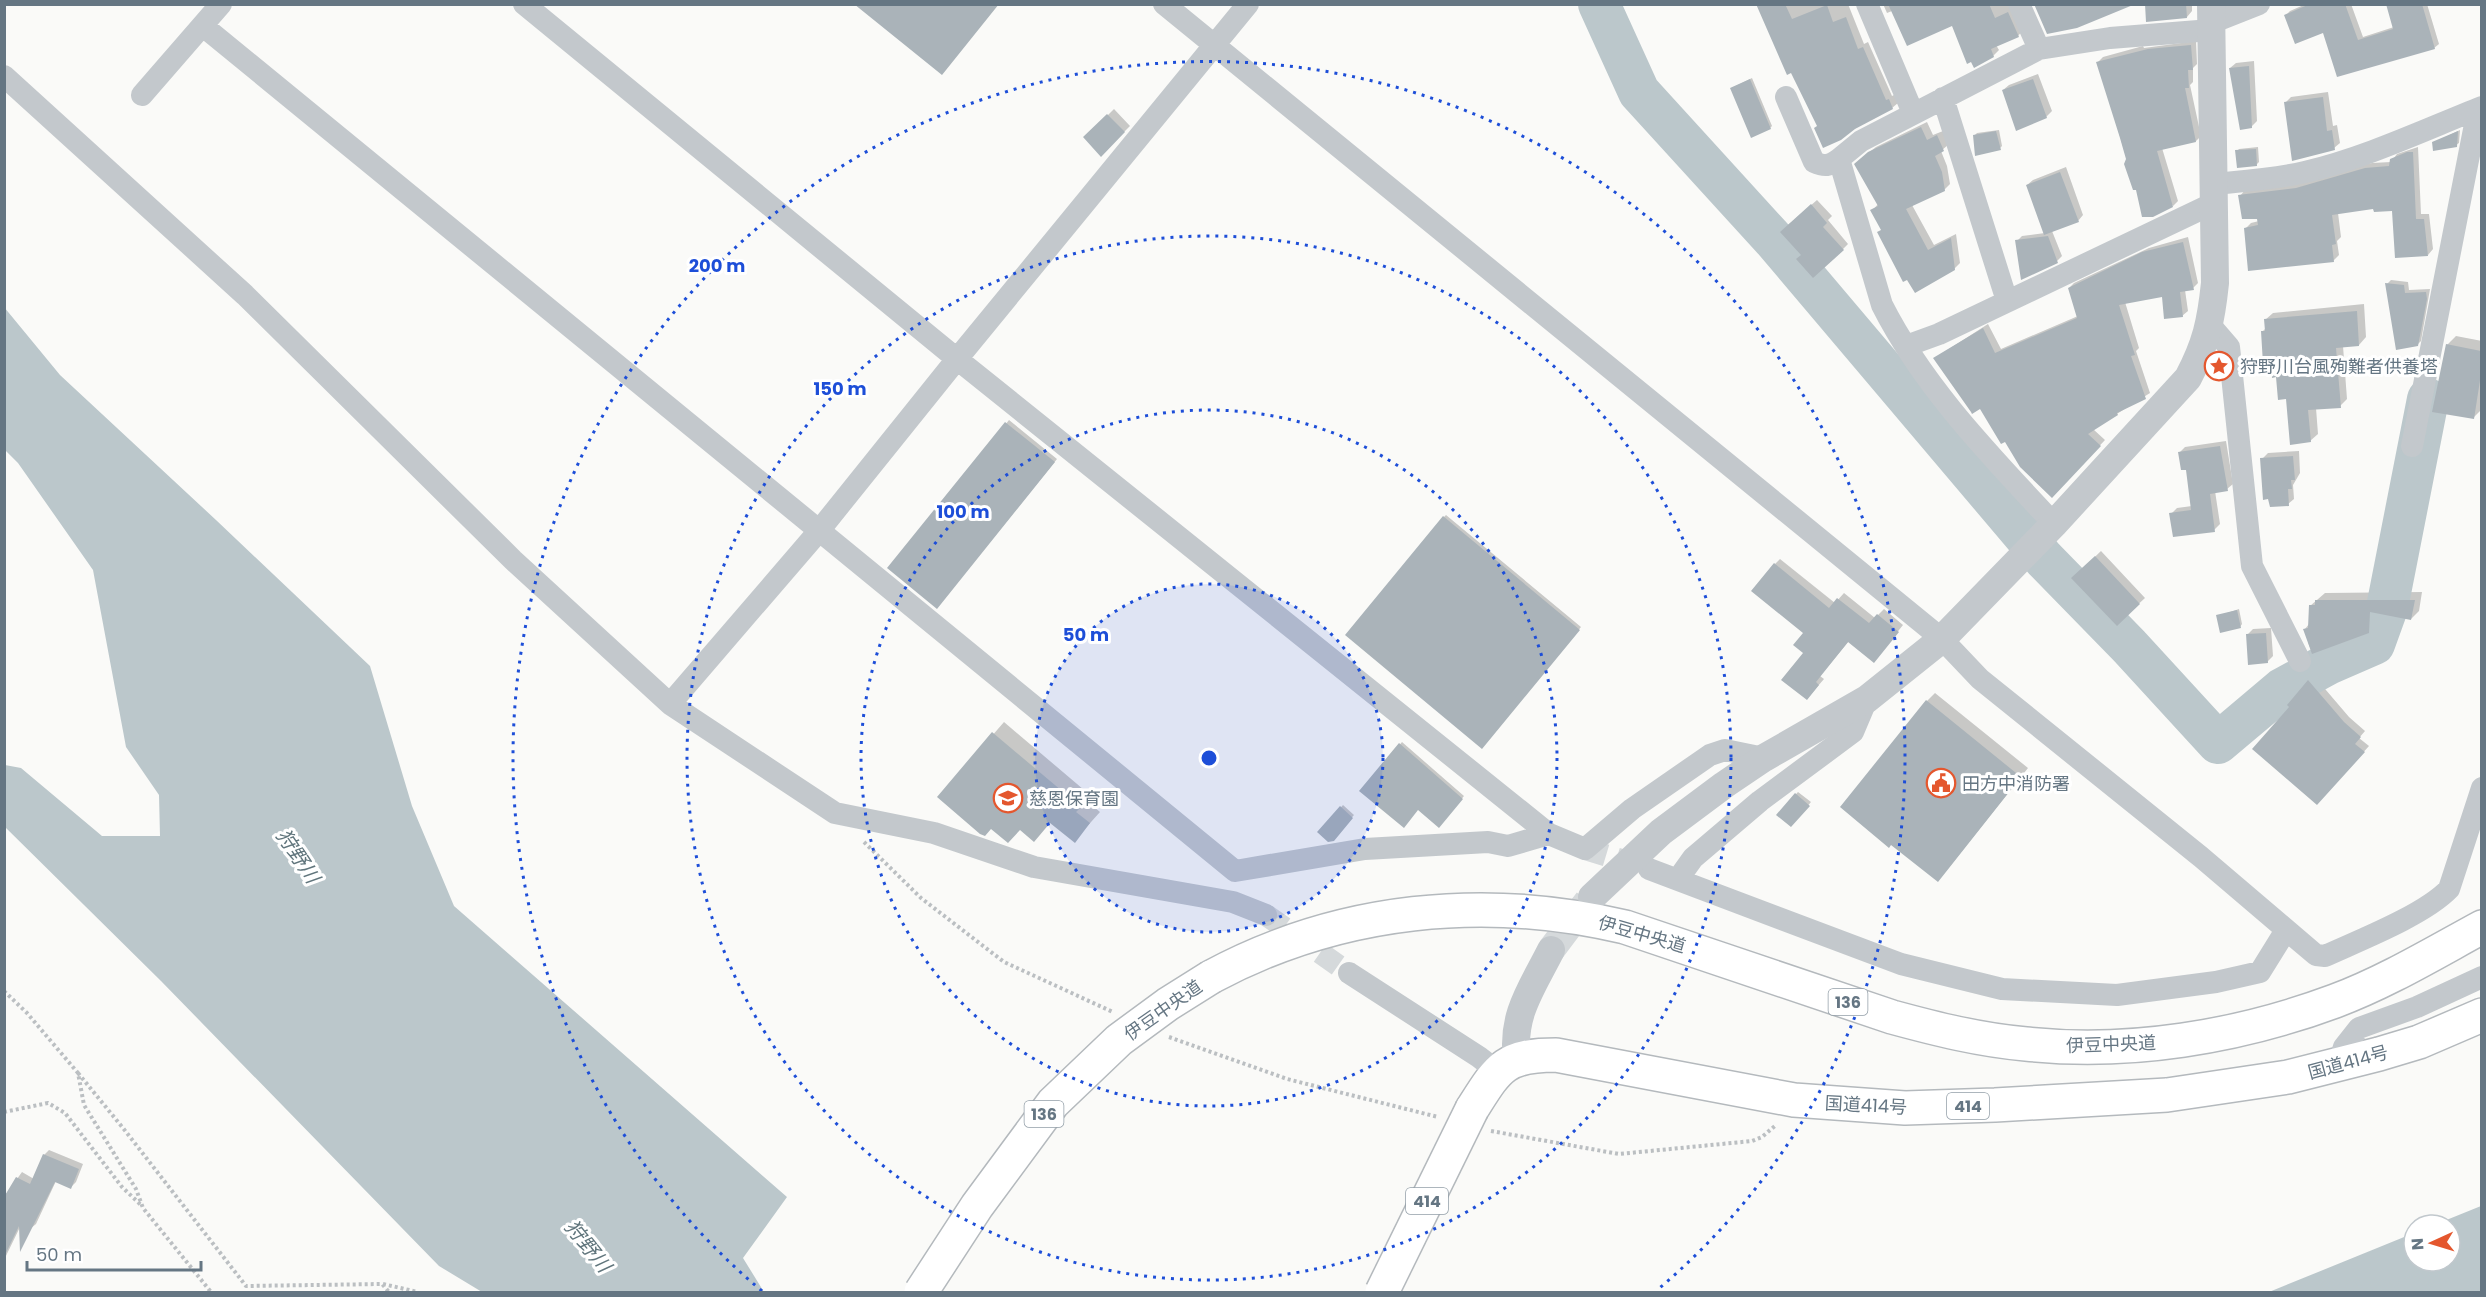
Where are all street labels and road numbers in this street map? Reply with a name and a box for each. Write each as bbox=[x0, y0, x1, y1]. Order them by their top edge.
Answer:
street label: 伊豆中央道 bbox=[1595, 910, 1689, 958]
street label: 伊豆中央道 bbox=[1119, 974, 1207, 1046]
road number: 136 bbox=[1828, 989, 1868, 1015]
street label: 伊豆中央道 bbox=[2066, 1030, 2156, 1058]
street label: 国道414号 bbox=[2305, 1039, 2391, 1085]
street label: 国道414号 bbox=[1824, 1090, 1908, 1120]
road number: 414 bbox=[1947, 1093, 1989, 1119]
road number: 136 bbox=[1024, 1101, 1064, 1127]
road number: 414 bbox=[1406, 1188, 1448, 1214]

